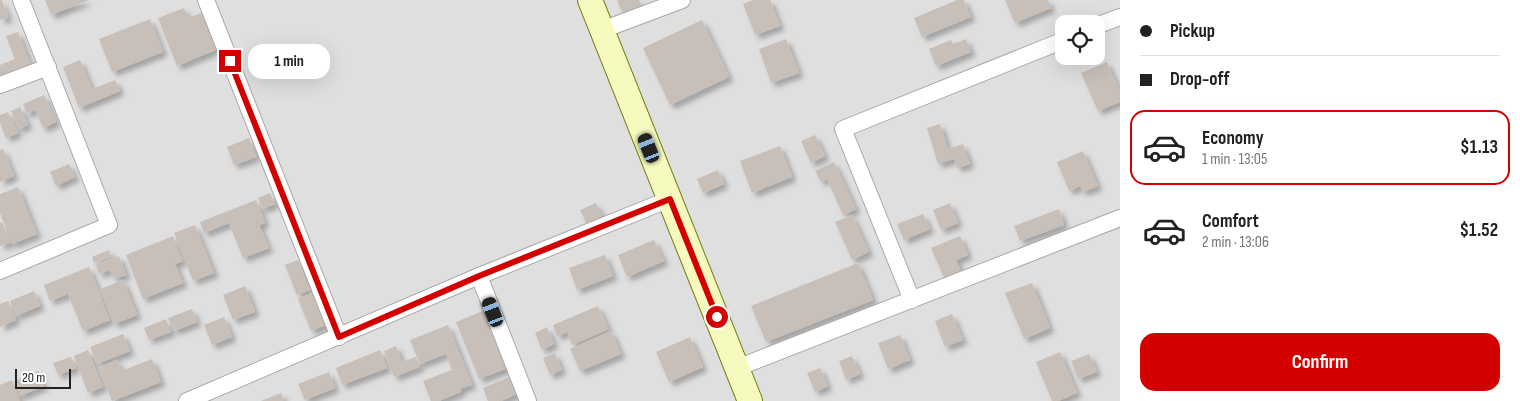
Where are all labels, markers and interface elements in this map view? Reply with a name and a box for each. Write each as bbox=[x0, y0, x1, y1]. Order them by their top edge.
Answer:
map controls bbox=[1055, 15, 1105, 65]
button: locate bbox=[1055, 15, 1105, 65]
text: Pickup bbox=[1170, 20, 1215, 43]
callout: 1 min bbox=[248, 44, 330, 78]
route end bbox=[219, 50, 241, 72]
text: 1 min bbox=[274, 52, 304, 71]
text: Drop-off bbox=[1170, 68, 1230, 91]
icon: car bbox=[1142, 125, 1187, 170]
text: Economy bbox=[1202, 127, 1264, 150]
car bbox=[636, 131, 661, 165]
text: $1.13 bbox=[1460, 136, 1498, 159]
text: 1 min · 13:05 bbox=[1202, 150, 1267, 169]
icon: car bbox=[1142, 208, 1187, 253]
text: Comfort bbox=[1202, 210, 1259, 233]
text: $1.52 bbox=[1459, 219, 1498, 242]
text: 2 min · 13:06 bbox=[1202, 233, 1269, 252]
car bbox=[480, 295, 505, 329]
route start bbox=[706, 306, 728, 328]
button: Confirm bbox=[1140, 333, 1500, 391]
scale bar bbox=[15, 366, 71, 389]
text: 20 m bbox=[22, 369, 45, 386]

